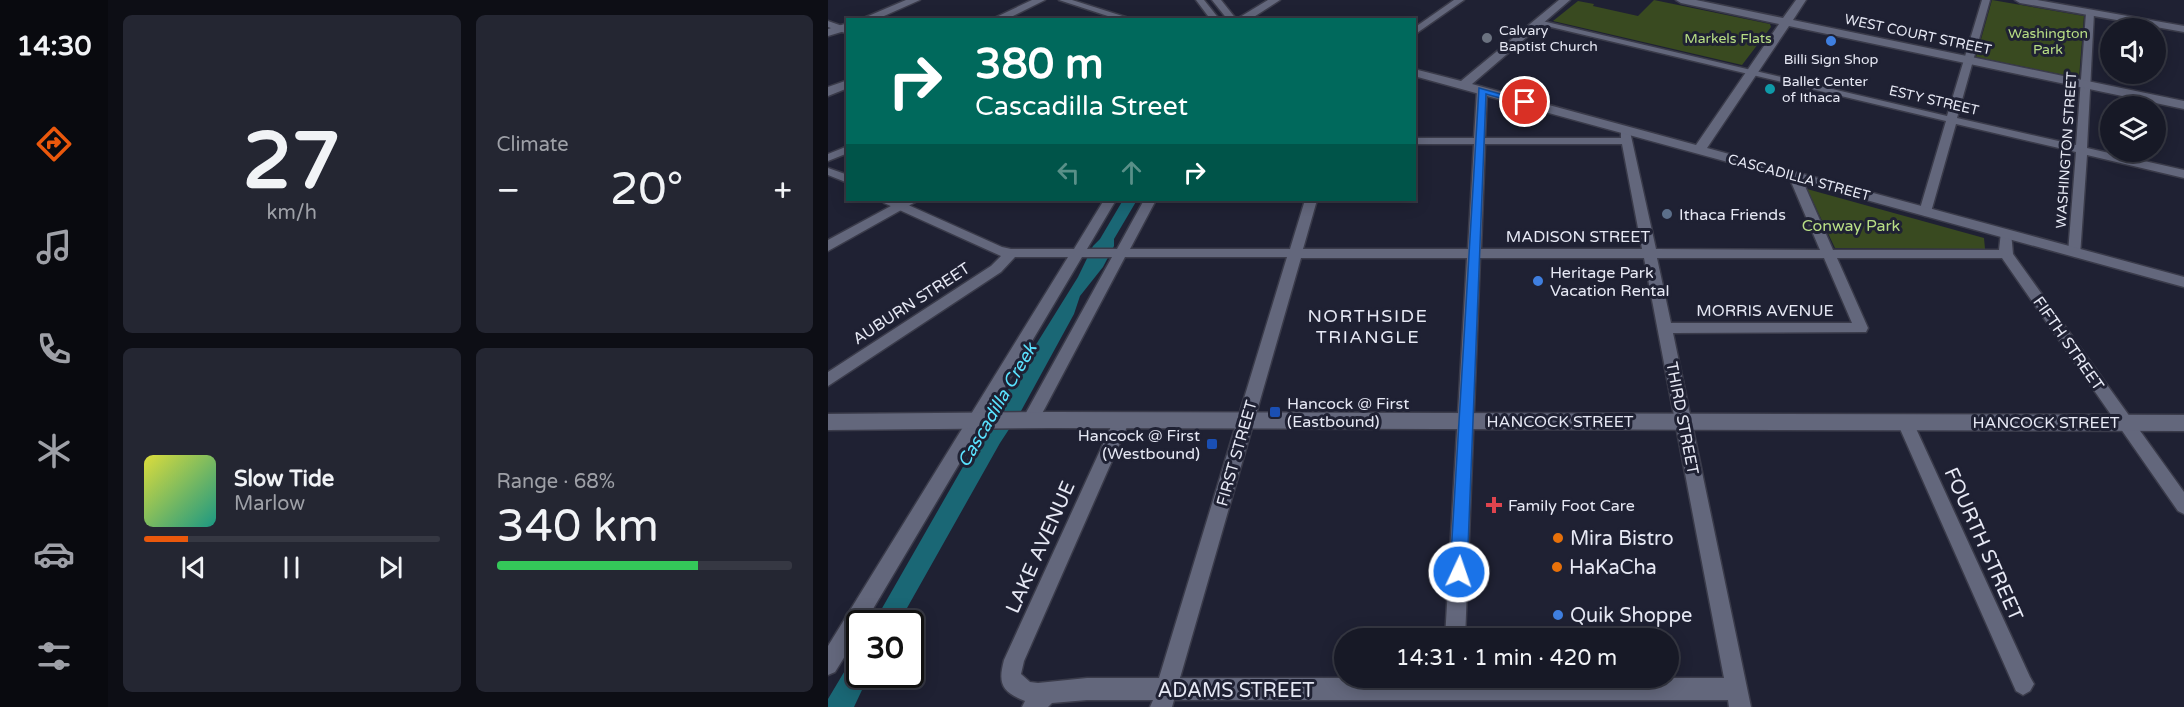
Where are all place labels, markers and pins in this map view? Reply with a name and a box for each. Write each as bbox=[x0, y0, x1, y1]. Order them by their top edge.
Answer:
place label: Calvary Baptist Church bbox=[1499, 22, 1598, 55]
marker: Calvary Baptist Church bbox=[1480, 31, 1494, 45]
marker: Billi Sign Shop bbox=[1824, 34, 1838, 48]
place label: Billi Sign Shop bbox=[1784, 51, 1878, 68]
place label: Ballet Center of Ithaca bbox=[1782, 73, 1868, 106]
pin bbox=[1499, 76, 1550, 127]
marker: Ballet Center of Ithaca bbox=[1763, 82, 1777, 96]
place label: Ithaca Friends bbox=[1679, 205, 1786, 225]
marker: Ithaca Friends bbox=[1660, 207, 1674, 221]
place label: Heritage Park Vacation Rental bbox=[1550, 263, 1669, 301]
marker: Heritage Park Vacation Rental bbox=[1531, 274, 1545, 288]
place label: Hancock @ First (Eastbound) bbox=[1287, 394, 1409, 432]
marker: Hancock @ First (Eastbound) bbox=[1268, 405, 1282, 419]
place label: Hancock @ First (Westbound) bbox=[1078, 426, 1200, 464]
marker: Hancock @ First (Westbound) bbox=[1205, 437, 1219, 451]
marker: Family Foot Care bbox=[1485, 496, 1503, 514]
place label: Family Foot Care bbox=[1508, 496, 1635, 516]
place label: Mira Bistro bbox=[1570, 527, 1674, 551]
marker: Mira Bistro bbox=[1551, 531, 1565, 545]
place label: HaKaCha bbox=[1569, 556, 1657, 580]
marker: HaKaCha bbox=[1550, 560, 1564, 574]
place label: Quik Shoppe bbox=[1570, 604, 1692, 628]
marker: Quik Shoppe bbox=[1551, 608, 1565, 622]

